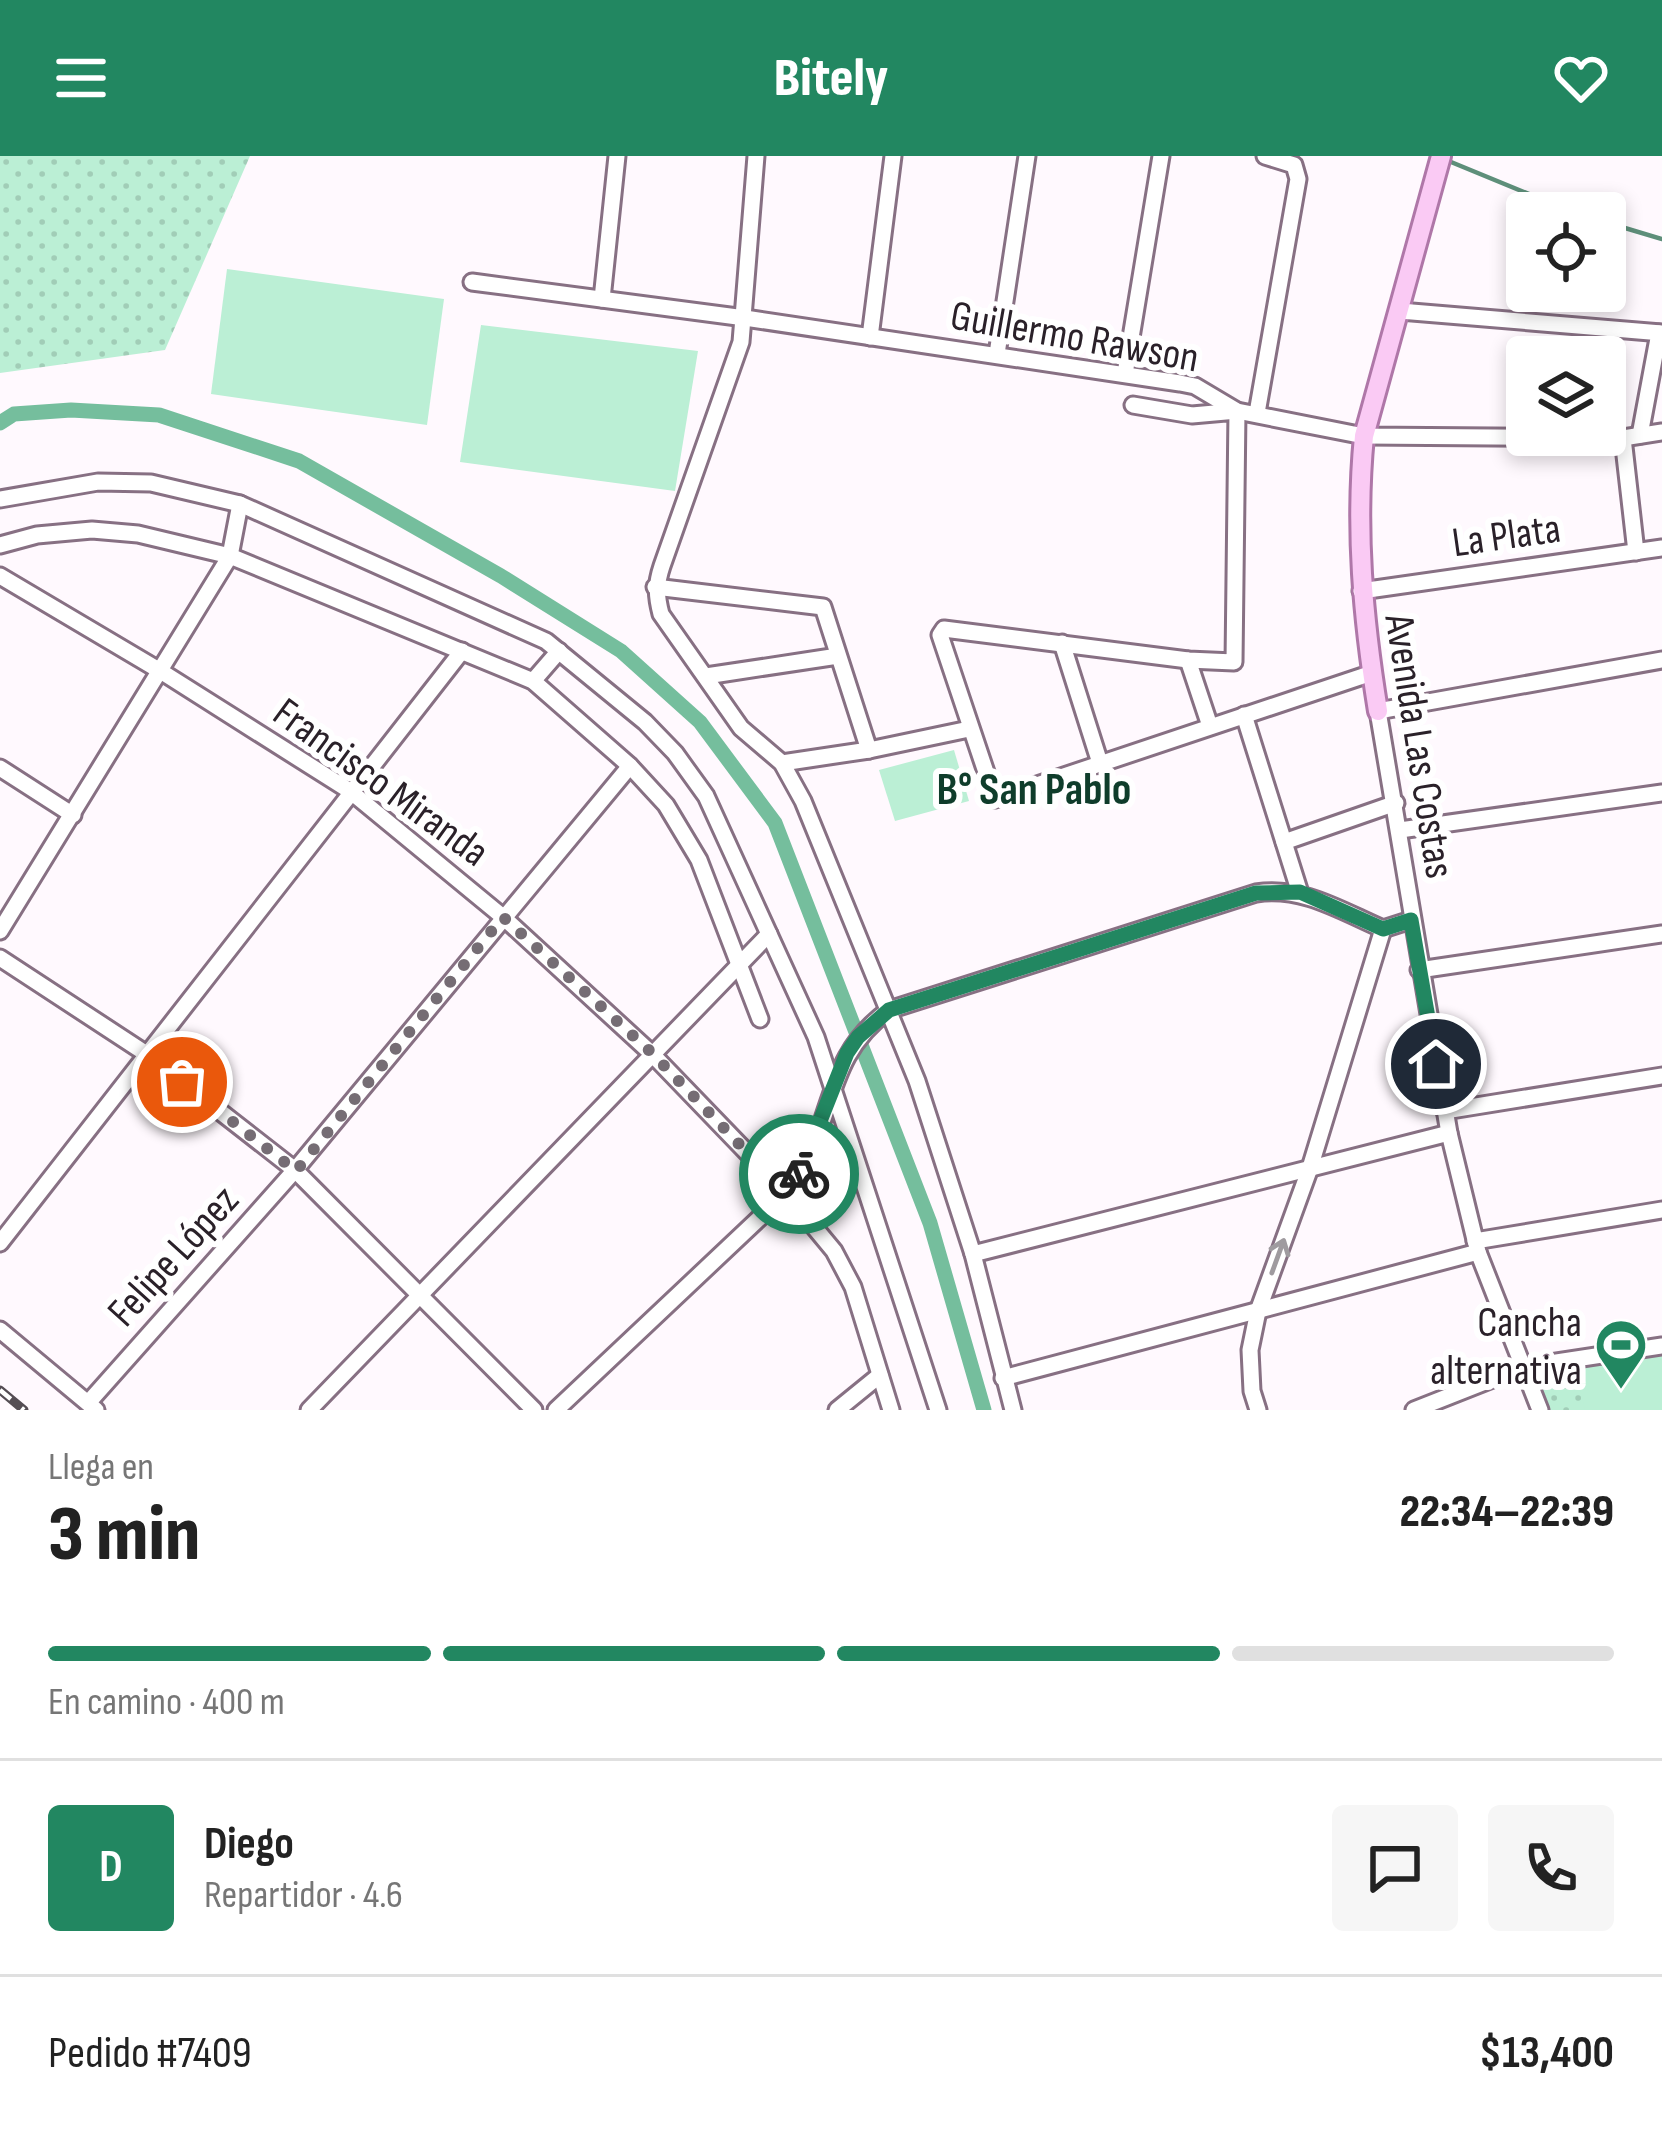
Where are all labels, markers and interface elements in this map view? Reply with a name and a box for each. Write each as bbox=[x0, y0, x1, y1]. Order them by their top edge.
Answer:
icon: menu bbox=[48, 45, 114, 111]
icon: heart bbox=[1548, 45, 1614, 111]
text: Bitely bbox=[774, 46, 888, 111]
map controls bbox=[1506, 192, 1626, 456]
button: locate bbox=[1506, 192, 1626, 312]
street label: Guillermo Rawson bbox=[947, 291, 1203, 384]
button: layers bbox=[1506, 336, 1626, 456]
street label: La Plata bbox=[1449, 504, 1564, 569]
street label: Avenida Las Costas bbox=[1372, 610, 1465, 882]
street label: Francisco Miranda bbox=[263, 688, 498, 878]
district label: B° San Pablo bbox=[937, 763, 1131, 818]
pin bbox=[1385, 1013, 1487, 1115]
pin bbox=[131, 1031, 233, 1133]
icon: home bbox=[1403, 1031, 1469, 1097]
icon: bag bbox=[149, 1049, 215, 1115]
courier bbox=[739, 1114, 859, 1234]
icon: bike bbox=[766, 1141, 832, 1207]
street label: Felipe López bbox=[98, 1176, 250, 1337]
one-way arrow bbox=[1269, 1238, 1290, 1275]
place label: Cancha alternativa bbox=[1430, 1298, 1582, 1397]
sports icon: Cancha alternativa bbox=[1593, 1317, 1649, 1391]
text: Llega en bbox=[48, 1444, 154, 1491]
text: 22:34–22:39 bbox=[1400, 1485, 1614, 1540]
text: 3 min bbox=[48, 1489, 200, 1582]
text: En camino · 400 m bbox=[48, 1679, 285, 1726]
button: chat bbox=[1332, 1805, 1458, 1931]
button: phone bbox=[1488, 1805, 1614, 1931]
text: Diego bbox=[204, 1817, 294, 1872]
text: D bbox=[99, 1840, 123, 1895]
text: Repartidor · 4.6 bbox=[204, 1872, 403, 1919]
text: Pedido #7409 bbox=[48, 2026, 252, 2081]
text: $13,400 bbox=[1479, 2026, 1614, 2081]

